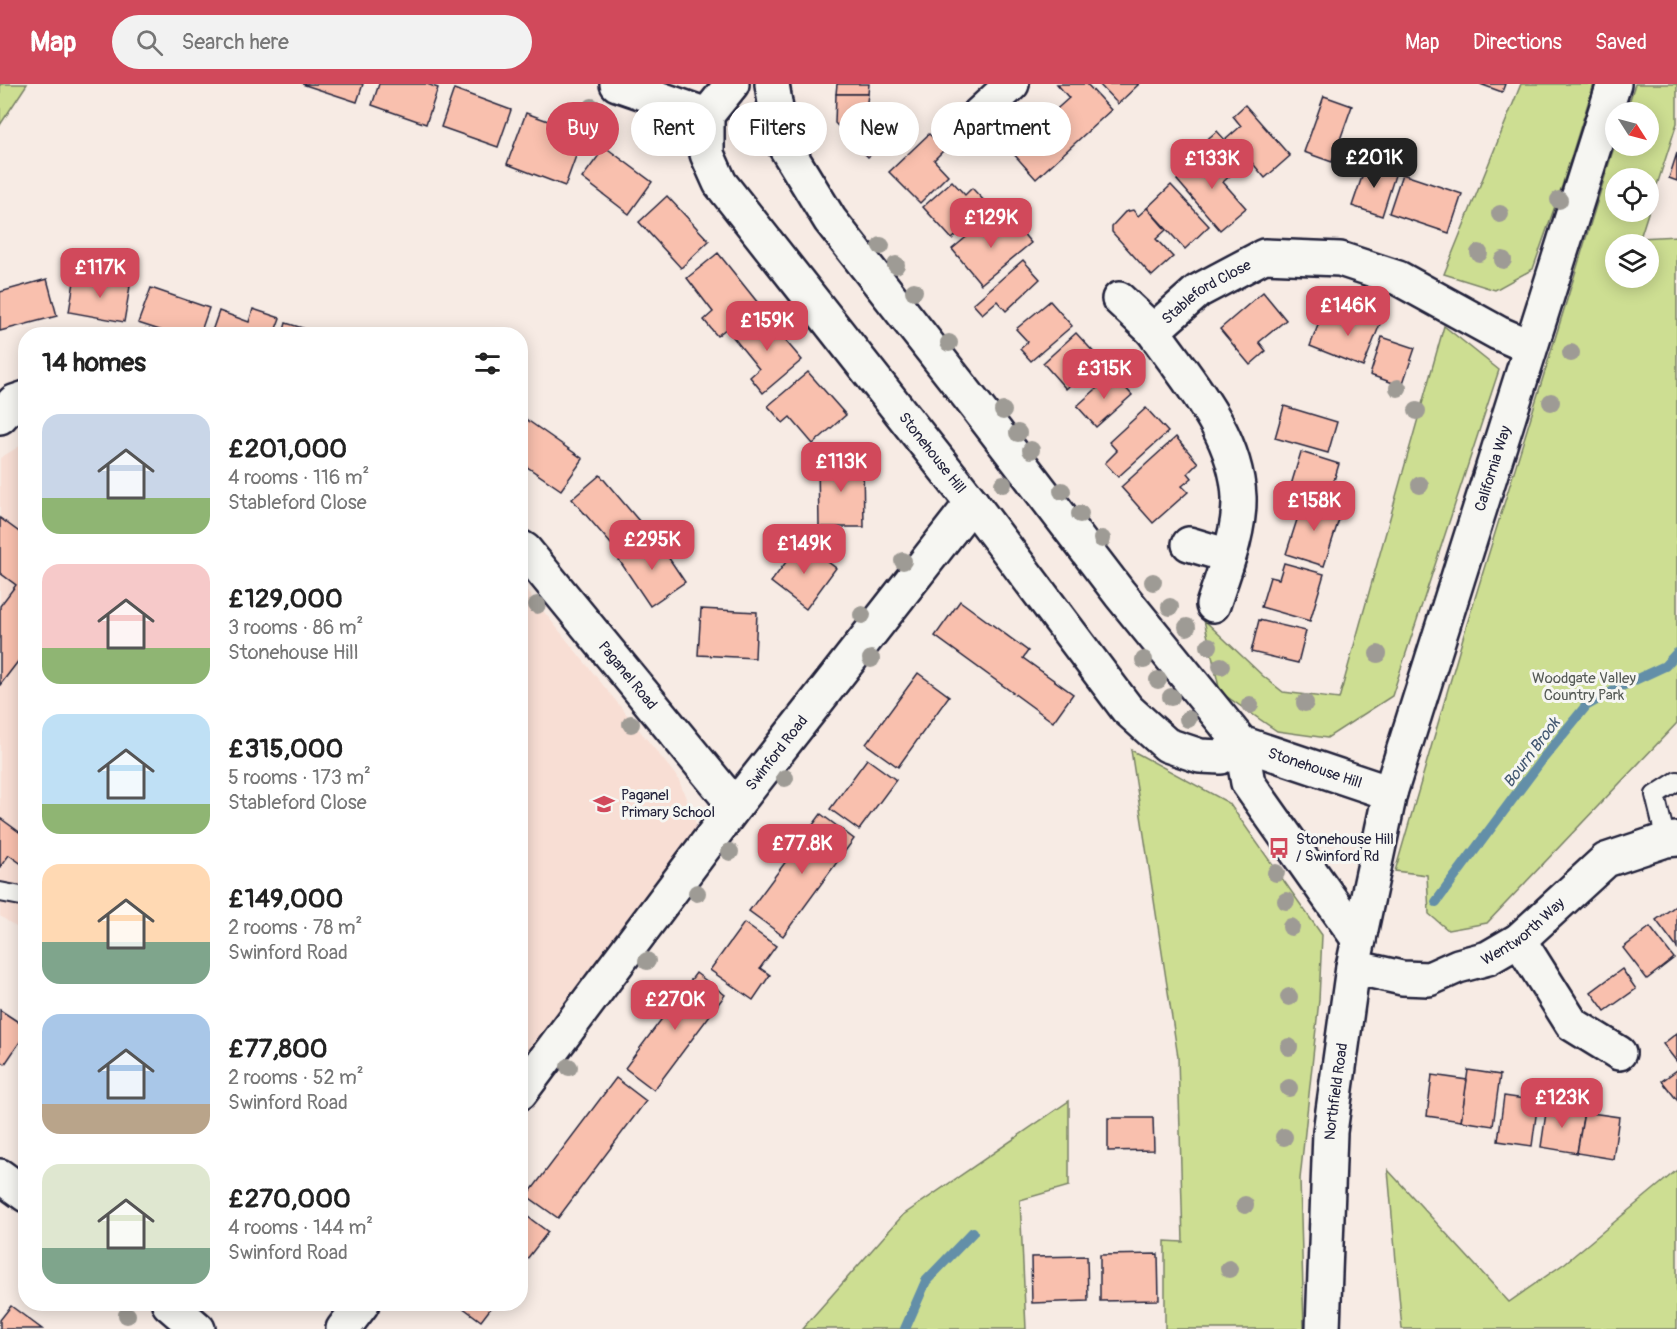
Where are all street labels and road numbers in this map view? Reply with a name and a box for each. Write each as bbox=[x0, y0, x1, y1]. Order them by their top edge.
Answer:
street label: Stableford Close bbox=[1158, 255, 1255, 329]
street label: Stonehouse Hill bbox=[894, 409, 970, 497]
street label: California Way bbox=[1471, 423, 1516, 514]
street label: Paganel Road bbox=[594, 638, 661, 714]
street label: Swinford Road bbox=[742, 712, 812, 795]
street label: Stonehouse Hill bbox=[1265, 744, 1364, 793]
street label: Wentworth Way bbox=[1478, 894, 1569, 970]
street label: Northfield Road bbox=[1321, 1042, 1352, 1141]

